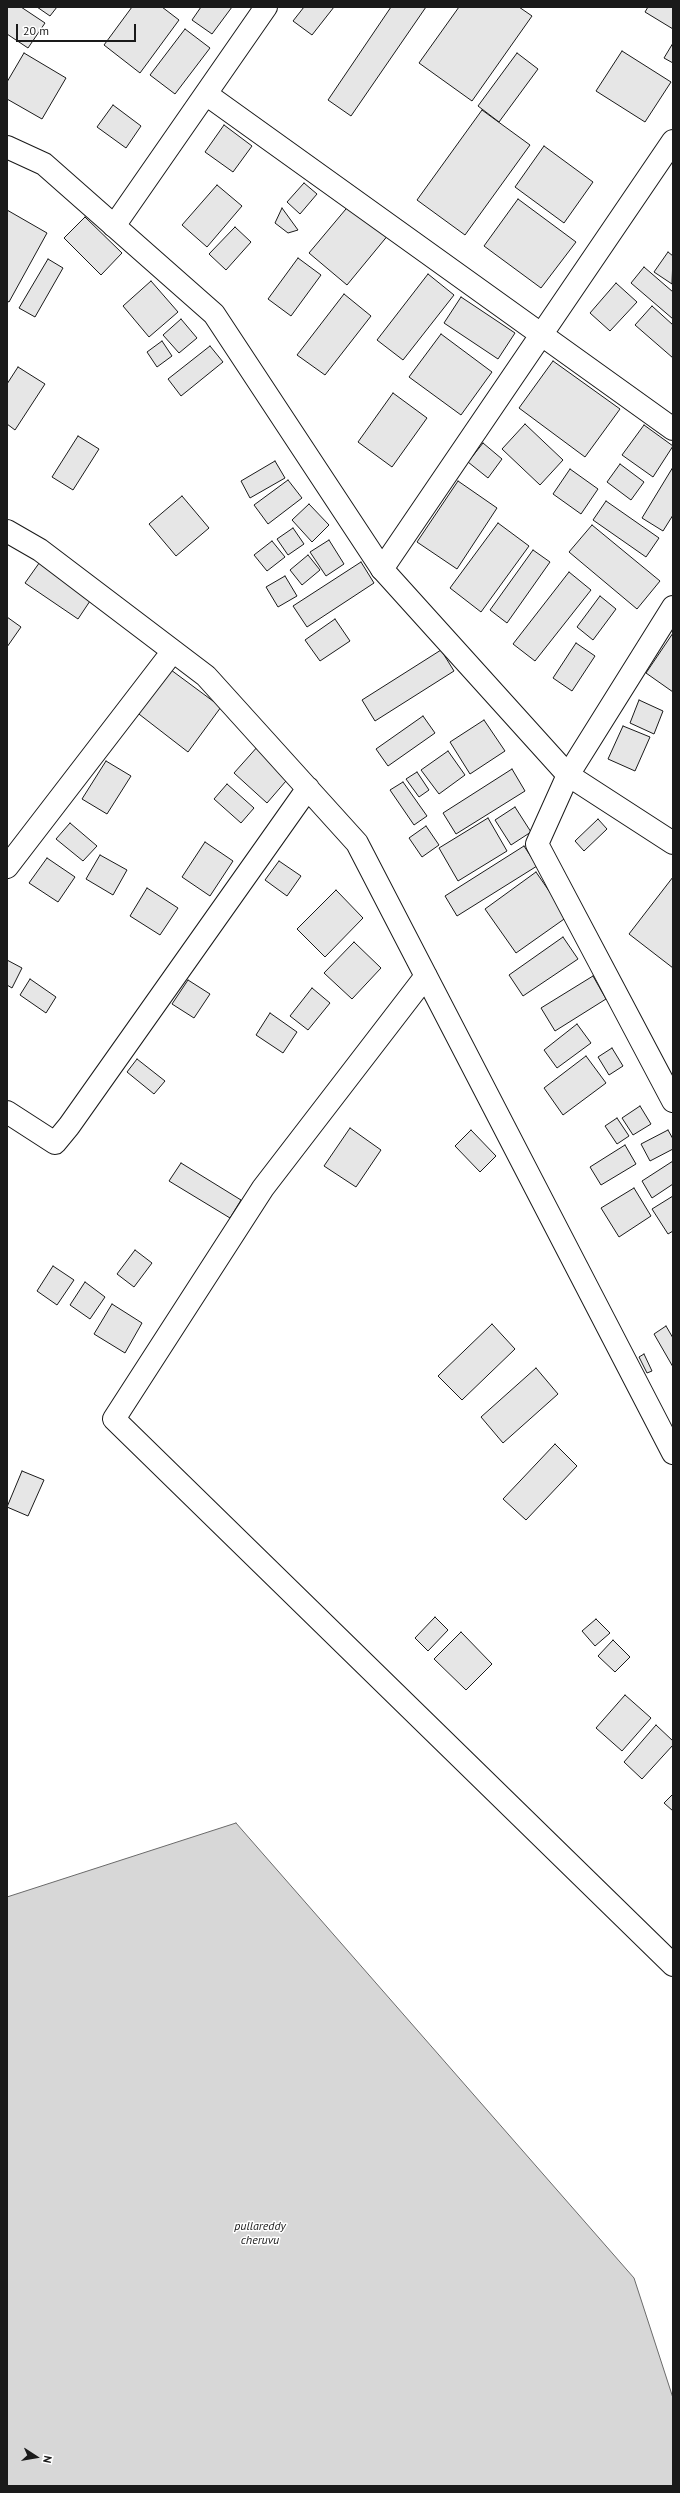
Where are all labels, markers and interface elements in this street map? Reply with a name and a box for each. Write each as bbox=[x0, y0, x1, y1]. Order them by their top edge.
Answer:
scale bar bbox=[18, 16, 138, 42]
text: 20 m bbox=[23, 23, 49, 38]
water label: pullareddy cheruvu bbox=[234, 2220, 286, 2248]
north arrow bbox=[16, 2437, 56, 2477]
text: N bbox=[40, 2454, 55, 2464]

